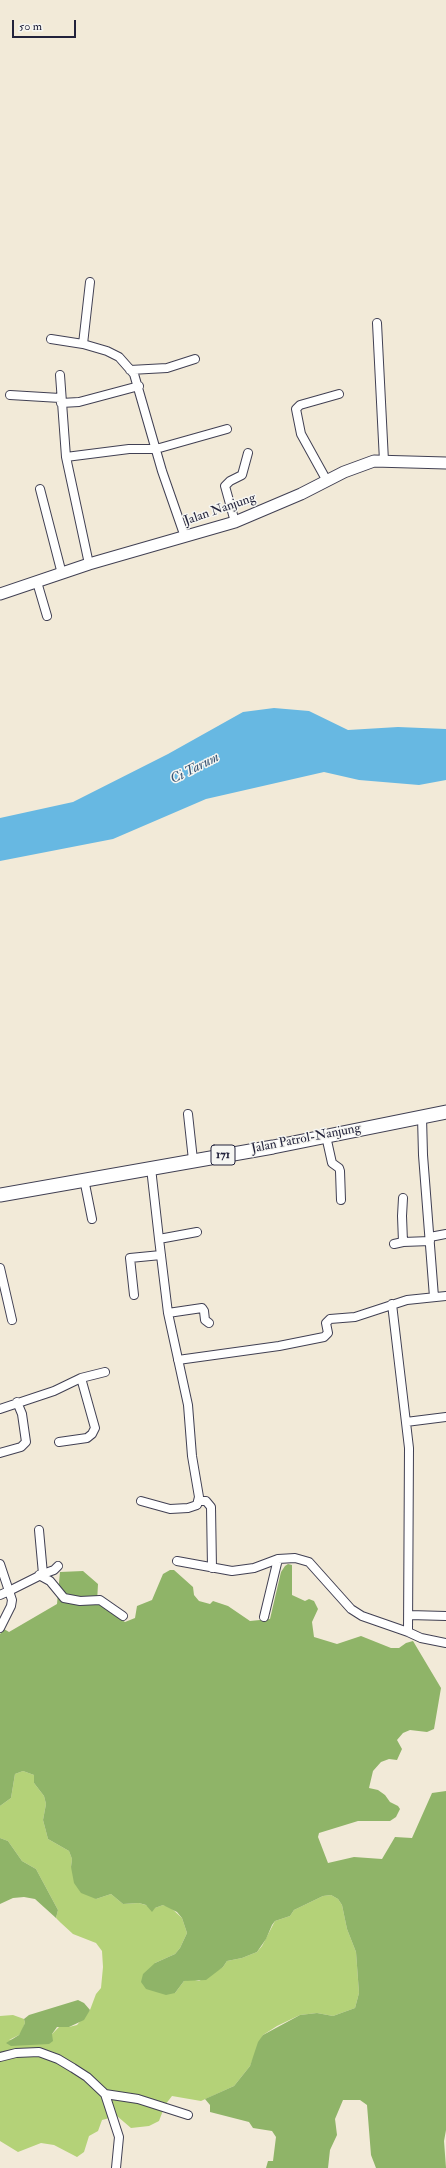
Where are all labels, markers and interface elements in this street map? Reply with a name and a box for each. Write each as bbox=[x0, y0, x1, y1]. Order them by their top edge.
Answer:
scale bar bbox=[14, 12, 78, 38]
text: 50 m bbox=[19, 19, 42, 34]
street label: Jalan Nanjung bbox=[182, 490, 258, 530]
water label: Ci Tarum bbox=[168, 750, 222, 788]
street label: Jalan Patrol-Nanjung bbox=[250, 1121, 362, 1157]
road number: 171 bbox=[211, 1145, 235, 1165]

